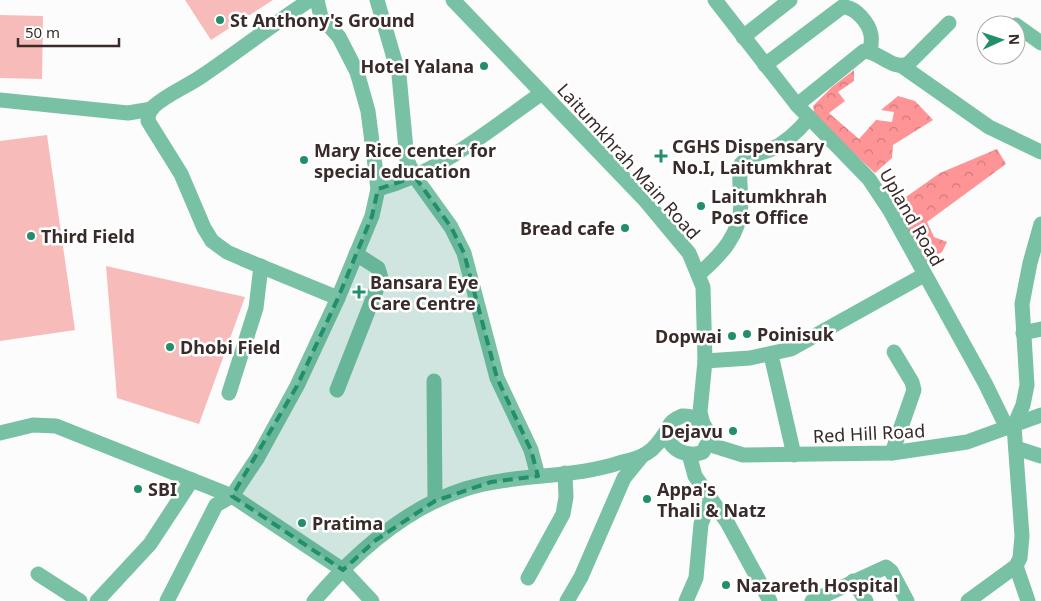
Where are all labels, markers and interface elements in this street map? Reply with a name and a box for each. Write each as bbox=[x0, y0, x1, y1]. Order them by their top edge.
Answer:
place label: St Anthony's Ground bbox=[230, 8, 415, 32]
marker: St Anthony's Ground bbox=[214, 14, 226, 26]
scale bar bbox=[18, 15, 119, 47]
north arrow bbox=[976, 15, 1026, 65]
text: 50 m bbox=[25, 22, 60, 42]
text: N bbox=[1005, 33, 1024, 45]
place label: Hotel Yalana bbox=[361, 54, 474, 78]
marker: Hotel Yalana bbox=[478, 60, 490, 72]
street label: Laitumkhrah Main Road bbox=[552, 78, 706, 244]
place label: CGHS Dispensary No.I, Laitumkhrat bbox=[672, 134, 832, 179]
place label: Mary Rice center for special education bbox=[314, 138, 496, 183]
marker: CGHS Dispensary No.I, Laitumkhrat bbox=[654, 149, 668, 163]
marker: Mary Rice center for special education bbox=[298, 154, 310, 166]
street label: Upland Road bbox=[874, 164, 950, 270]
place label: Laitumkhrah Post Office bbox=[711, 184, 827, 229]
marker: Laitumkhrah Post Office bbox=[695, 200, 707, 212]
place label: Bread cafe bbox=[520, 216, 615, 240]
marker: Bread cafe bbox=[619, 222, 631, 234]
place label: Third Field bbox=[41, 224, 135, 248]
marker: Third Field bbox=[25, 230, 37, 242]
place label: Bansara Eye Care Centre bbox=[370, 270, 479, 315]
marker: Bansara Eye Care Centre bbox=[352, 285, 366, 299]
place label: Poinisuk bbox=[757, 322, 835, 346]
place label: Dopwai bbox=[655, 324, 722, 348]
marker: Poinisuk bbox=[741, 328, 753, 340]
marker: Dopwai bbox=[726, 330, 738, 342]
place label: Dhobi Field bbox=[180, 335, 280, 359]
marker: Dhobi Field bbox=[164, 341, 176, 353]
street label: Red Hill Road bbox=[812, 418, 926, 448]
place label: Dejavu bbox=[661, 419, 723, 443]
marker: Dejavu bbox=[727, 425, 739, 437]
place label: SBI bbox=[148, 477, 177, 501]
place label: Appa's Thali & Natz bbox=[657, 477, 766, 522]
marker: SBI bbox=[132, 483, 144, 495]
marker: Appa's Thali & Natz bbox=[641, 493, 653, 505]
place label: Pratima bbox=[312, 511, 383, 535]
marker: Pratima bbox=[296, 517, 308, 529]
place label: Nazareth Hospital bbox=[736, 573, 898, 597]
marker: Nazareth Hospital bbox=[720, 579, 732, 591]

